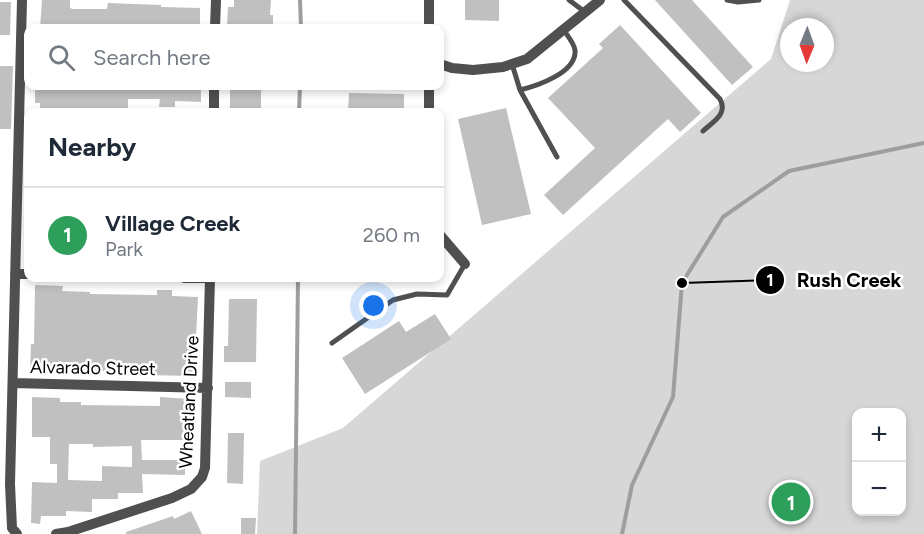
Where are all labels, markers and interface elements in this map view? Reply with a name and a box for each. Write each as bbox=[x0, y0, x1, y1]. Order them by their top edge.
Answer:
north arrow bbox=[780, 18, 834, 72]
search box bbox=[24, 24, 444, 90]
icon: search bbox=[45, 41, 78, 74]
text: Search here bbox=[93, 44, 211, 71]
text: Nearby bbox=[48, 131, 136, 163]
text: Village Creek bbox=[105, 210, 240, 237]
text: 1 bbox=[63, 223, 72, 247]
text: 260 m bbox=[363, 223, 420, 247]
text: Park bbox=[105, 237, 143, 261]
callout: Rush Creek bbox=[755, 261, 914, 299]
text: Rush Creek bbox=[797, 268, 902, 292]
text: 1 bbox=[766, 269, 774, 291]
your location bbox=[359, 291, 388, 320]
street label: Wheatland Drive bbox=[175, 335, 203, 469]
street label: Alvarado Street bbox=[30, 356, 156, 380]
map controls bbox=[852, 408, 906, 516]
button: + bbox=[852, 408, 906, 462]
button: − bbox=[852, 462, 906, 516]
pin: 1 bbox=[772, 480, 810, 524]

